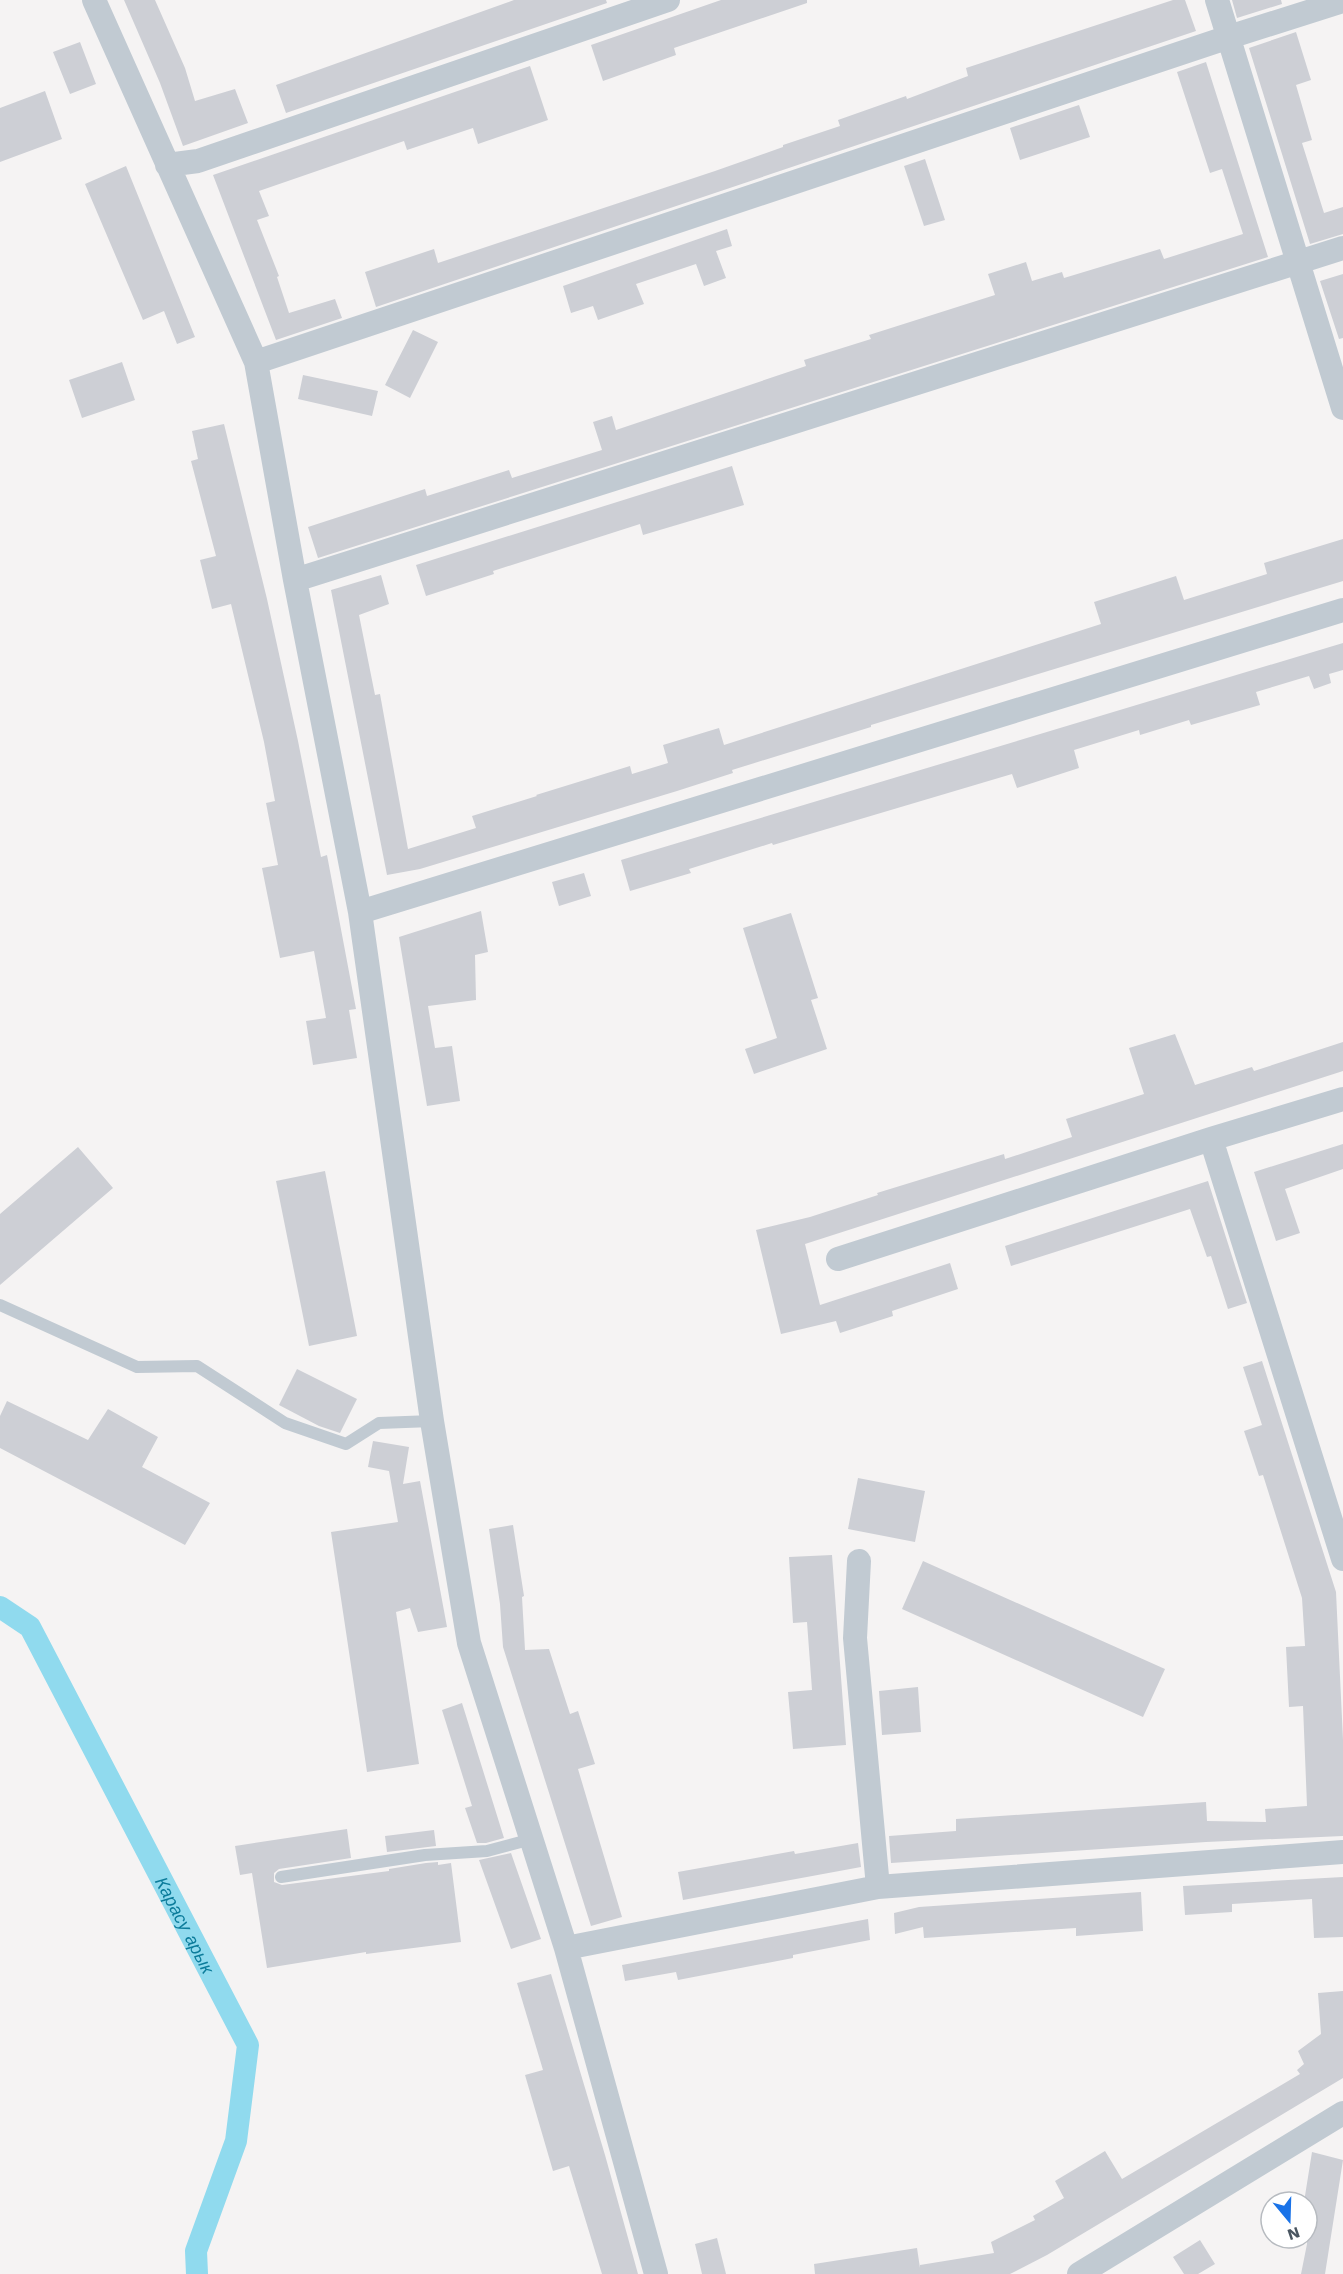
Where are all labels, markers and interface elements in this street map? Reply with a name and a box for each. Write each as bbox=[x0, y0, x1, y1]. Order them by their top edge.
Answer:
water label: Карасу арык bbox=[151, 1873, 220, 1978]
north arrow bbox=[1259, 2190, 1319, 2250]
text: N bbox=[1285, 2223, 1302, 2245]

